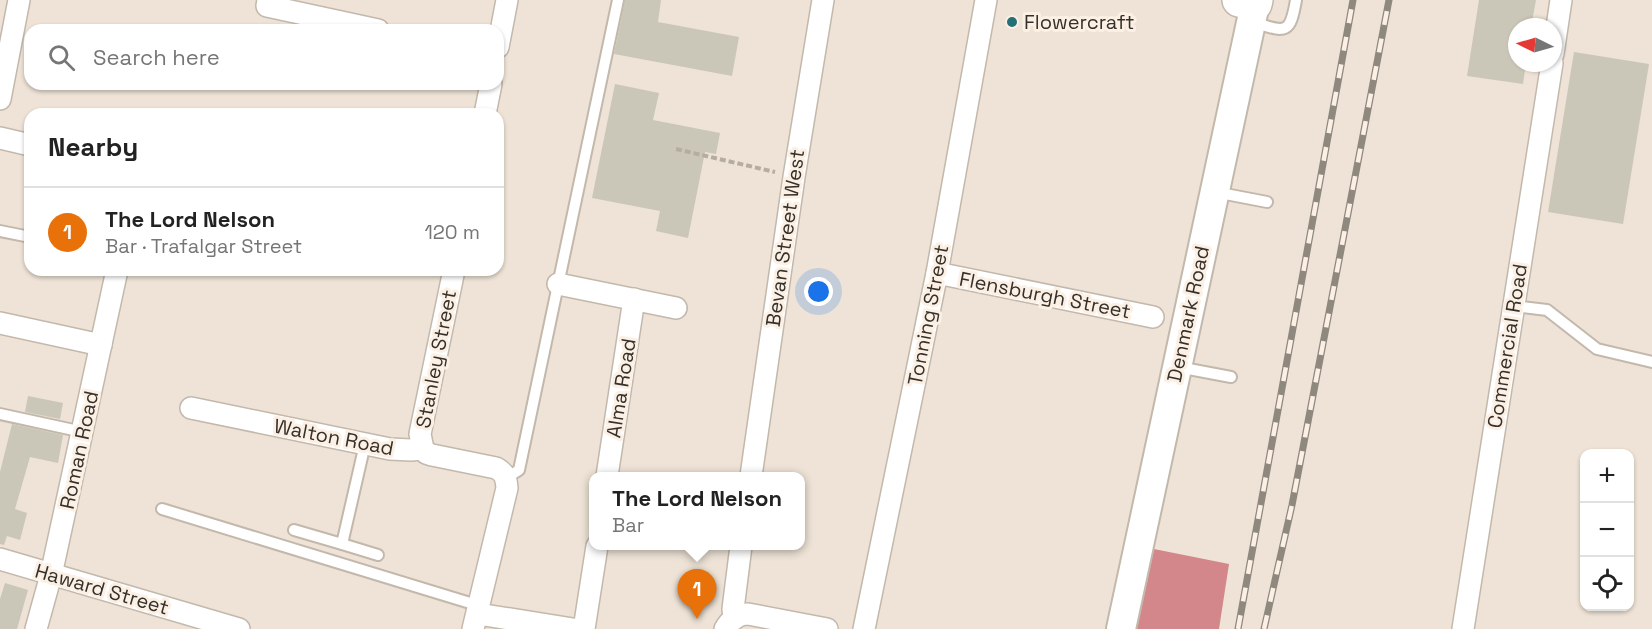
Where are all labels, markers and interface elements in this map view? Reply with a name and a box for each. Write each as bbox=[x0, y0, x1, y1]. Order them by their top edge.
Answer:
place label: Flowercraft bbox=[1024, 9, 1134, 35]
marker: Flowercraft bbox=[1005, 15, 1019, 29]
north arrow bbox=[1508, 18, 1562, 72]
search box bbox=[24, 24, 504, 90]
icon: search bbox=[45, 41, 78, 74]
text: Search here bbox=[93, 43, 220, 71]
text: Nearby bbox=[48, 130, 138, 164]
street label: Bevan Street West bbox=[760, 148, 810, 328]
text: The Lord Nelson bbox=[105, 205, 275, 233]
text: 1 bbox=[63, 219, 72, 245]
text: 120 m bbox=[424, 219, 480, 245]
text: Bar · Trafalgar Street bbox=[105, 233, 302, 259]
street label: Tonning Street bbox=[902, 242, 954, 388]
street label: Denmark Road bbox=[1161, 244, 1215, 384]
street label: Commercial Road bbox=[1481, 262, 1533, 430]
street label: Flensburgh Street bbox=[957, 266, 1133, 324]
your location bbox=[804, 277, 833, 306]
street label: Stanley Street bbox=[410, 288, 462, 430]
street label: Alma Road bbox=[600, 336, 642, 440]
street label: Roman Road bbox=[54, 389, 104, 511]
street label: Walton Road bbox=[272, 413, 396, 461]
map controls bbox=[1580, 449, 1634, 611]
button: + bbox=[1580, 449, 1634, 503]
popup bbox=[589, 472, 805, 550]
text: The Lord Nelson bbox=[612, 484, 782, 512]
button: − bbox=[1580, 503, 1634, 557]
text: Bar bbox=[612, 512, 644, 538]
street label: Haward Street bbox=[32, 557, 172, 621]
button: locate bbox=[1580, 557, 1634, 611]
pin: 1 bbox=[678, 570, 716, 619]

